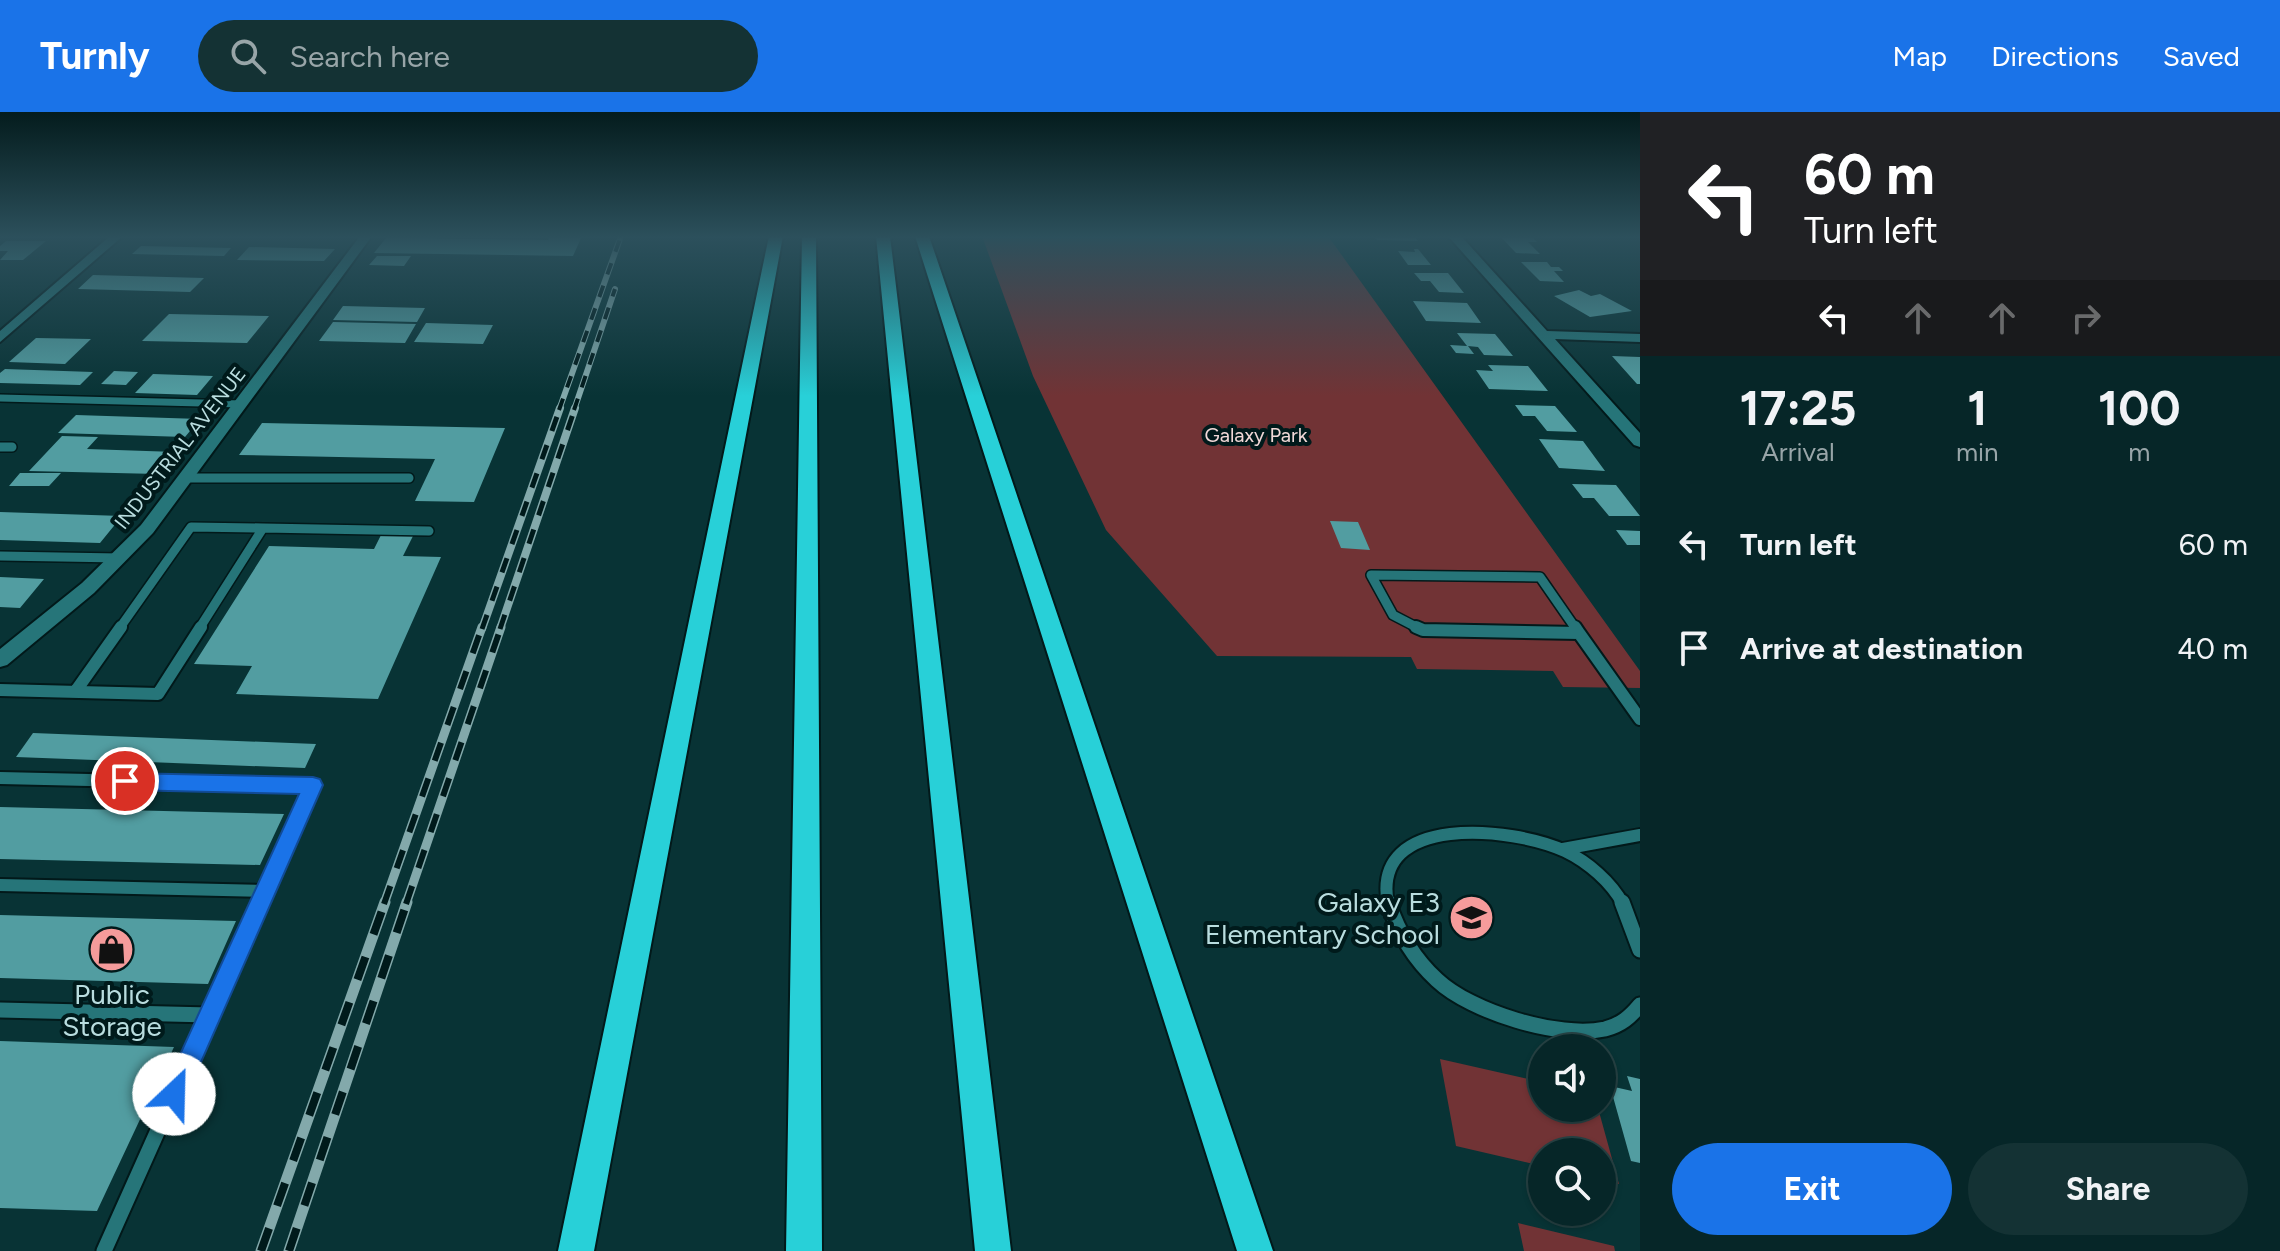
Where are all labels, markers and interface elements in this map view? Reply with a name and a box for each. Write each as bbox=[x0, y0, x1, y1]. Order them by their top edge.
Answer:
search box bbox=[198, 20, 758, 92]
text: Turnly bbox=[40, 33, 150, 79]
icon: search bbox=[226, 34, 270, 78]
text: Search here bbox=[290, 38, 450, 75]
text: Map bbox=[1893, 39, 1947, 73]
text: Directions bbox=[1991, 39, 2119, 73]
text: Saved bbox=[2163, 39, 2240, 73]
text: 60 m bbox=[1804, 141, 1935, 208]
icon: left bbox=[1672, 144, 1776, 248]
text: Turn left bbox=[1804, 209, 1938, 252]
icon: left bbox=[1812, 296, 1856, 340]
icon: ahead bbox=[1896, 296, 1940, 340]
icon: ahead bbox=[1980, 296, 2024, 340]
icon: right bbox=[2064, 296, 2108, 340]
street label: INDUSTRIAL AVENUE bbox=[109, 362, 251, 534]
text: 17:25 bbox=[1739, 379, 1857, 437]
text: 1 bbox=[1967, 379, 1987, 437]
text: 100 bbox=[2098, 379, 2181, 437]
park label: Galaxy Park bbox=[1205, 423, 1308, 447]
text: Arrival bbox=[1761, 436, 1835, 468]
text: min bbox=[1956, 436, 1999, 468]
text: m bbox=[2128, 436, 2150, 468]
icon: left bbox=[1672, 522, 1716, 566]
text: Turn left bbox=[1740, 526, 1857, 563]
text: 60 m bbox=[2179, 526, 2248, 563]
icon: arrive bbox=[1672, 626, 1716, 670]
text: Arrive at destination bbox=[1740, 630, 2023, 667]
text: 40 m bbox=[2177, 630, 2248, 667]
pin bbox=[91, 747, 159, 815]
icon: arrive bbox=[103, 759, 147, 803]
place label: Galaxy E3 Elementary School bbox=[1205, 885, 1440, 951]
school or university icon: Galaxy E3 Elementary School bbox=[1447, 894, 1495, 942]
shop icon: Public Storage bbox=[88, 926, 136, 974]
place label: Public Storage bbox=[62, 977, 162, 1043]
map controls bbox=[1528, 1034, 1616, 1226]
button: sound bbox=[1528, 1034, 1616, 1122]
position arrow bbox=[132, 1052, 216, 1136]
button: search bbox=[1528, 1138, 1616, 1226]
button: Exit bbox=[1672, 1143, 1952, 1235]
button: Share bbox=[1968, 1143, 2248, 1235]

